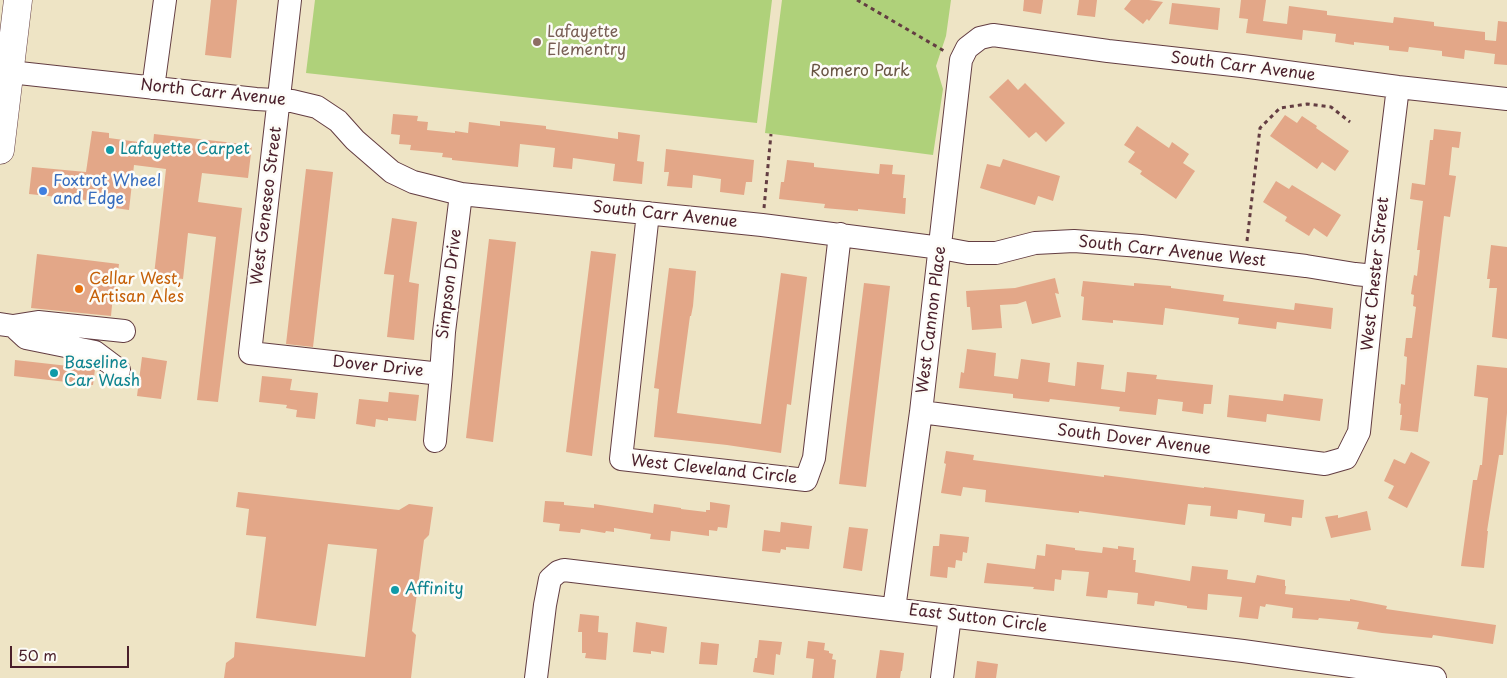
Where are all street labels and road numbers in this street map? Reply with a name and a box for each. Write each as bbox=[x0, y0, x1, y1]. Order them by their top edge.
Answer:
street label: South Carr Avenue bbox=[1170, 49, 1316, 85]
street label: North Carr Avenue bbox=[139, 76, 287, 110]
street label: West Geneseo Street bbox=[248, 125, 286, 287]
street label: West Chester Street bbox=[1358, 196, 1394, 352]
street label: South Carr Avenue bbox=[592, 198, 738, 232]
street label: Simpson Drive bbox=[434, 228, 466, 340]
street label: South Carr Avenue West bbox=[1077, 233, 1267, 271]
street label: West Cannon Place bbox=[913, 245, 951, 395]
street label: Dover Drive bbox=[332, 353, 424, 381]
street label: South Dover Avenue bbox=[1056, 421, 1212, 459]
street label: West Cleveland Circle bbox=[630, 452, 798, 488]
street label: East Sutton Circle bbox=[908, 601, 1048, 637]

